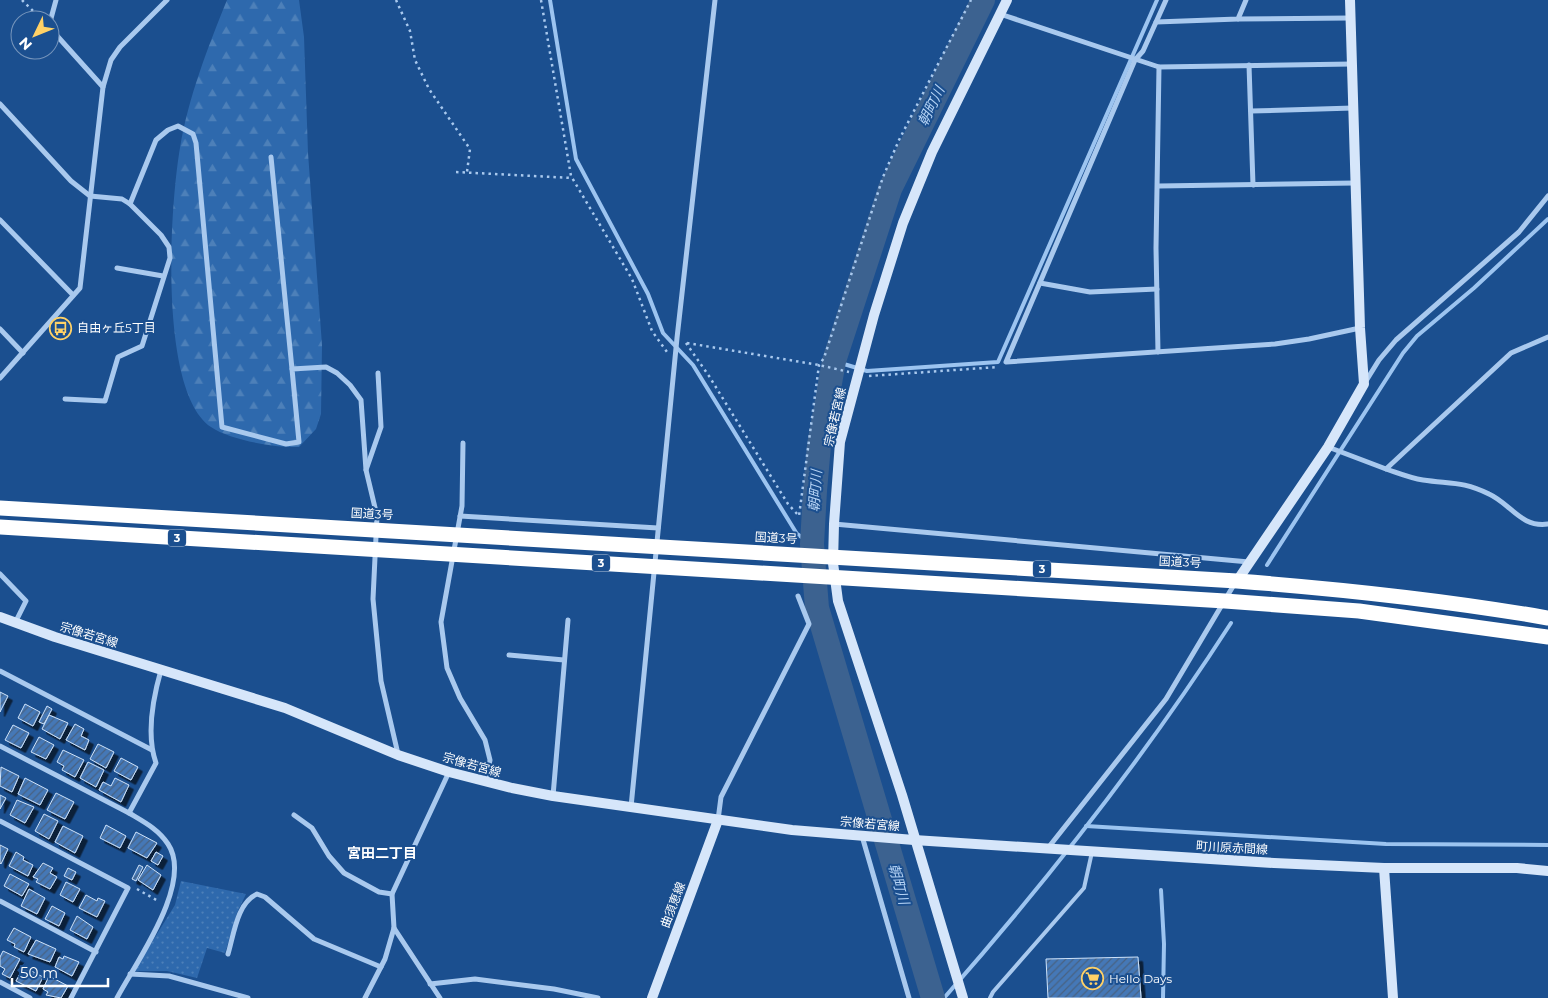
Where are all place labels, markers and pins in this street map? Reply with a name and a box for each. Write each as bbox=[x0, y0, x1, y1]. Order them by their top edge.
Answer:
bus stop icon: 自由ヶ丘5丁目 bbox=[49, 316, 73, 340]
place label: 自由ヶ丘5丁目 bbox=[77, 320, 156, 335]
supermarket icon: Hello Days bbox=[1081, 967, 1105, 991]
place label: Hello Days bbox=[1109, 971, 1172, 986]

